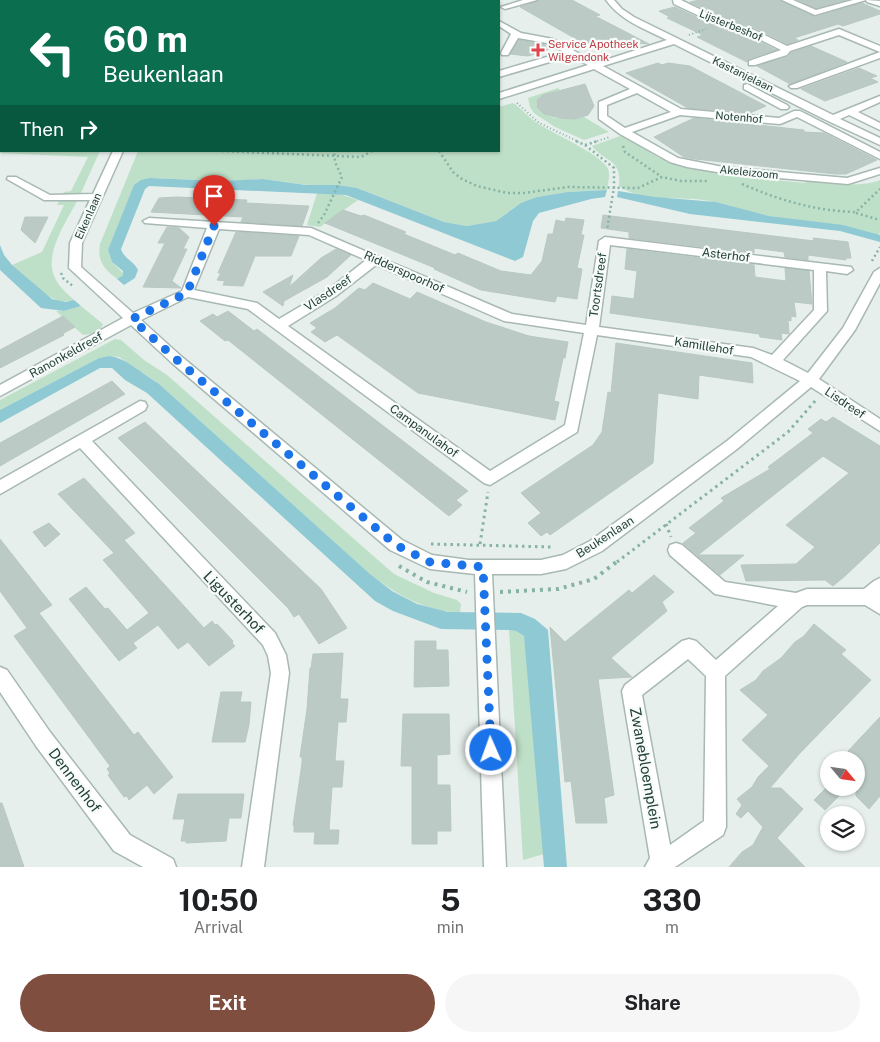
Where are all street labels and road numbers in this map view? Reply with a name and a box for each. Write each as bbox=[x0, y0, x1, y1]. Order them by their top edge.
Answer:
street label: Lijsterbeshof bbox=[698, 7, 765, 43]
street label: Kastanjelaan bbox=[711, 54, 775, 94]
street label: Notenhof bbox=[715, 109, 764, 125]
street label: Akeleizoom bbox=[719, 163, 779, 181]
street label: Eikenlaan bbox=[72, 191, 104, 241]
street label: Asterhof bbox=[701, 245, 751, 265]
street label: Ridderspoorhof bbox=[362, 248, 447, 296]
street label: Toortsdreef bbox=[587, 252, 609, 318]
street label: Vlasdreef bbox=[302, 272, 355, 314]
street label: Ranonkeldreef bbox=[27, 329, 105, 381]
street label: Kamillehof bbox=[673, 334, 735, 358]
street label: Lisdreef bbox=[822, 384, 868, 422]
street label: Campanulahof bbox=[387, 401, 461, 461]
street label: Beukenlaan bbox=[574, 513, 636, 561]
street label: Ligusterhof bbox=[200, 567, 268, 637]
street label: Zwanebloemplein bbox=[627, 706, 665, 830]
street label: Dennenhof bbox=[45, 744, 105, 816]

